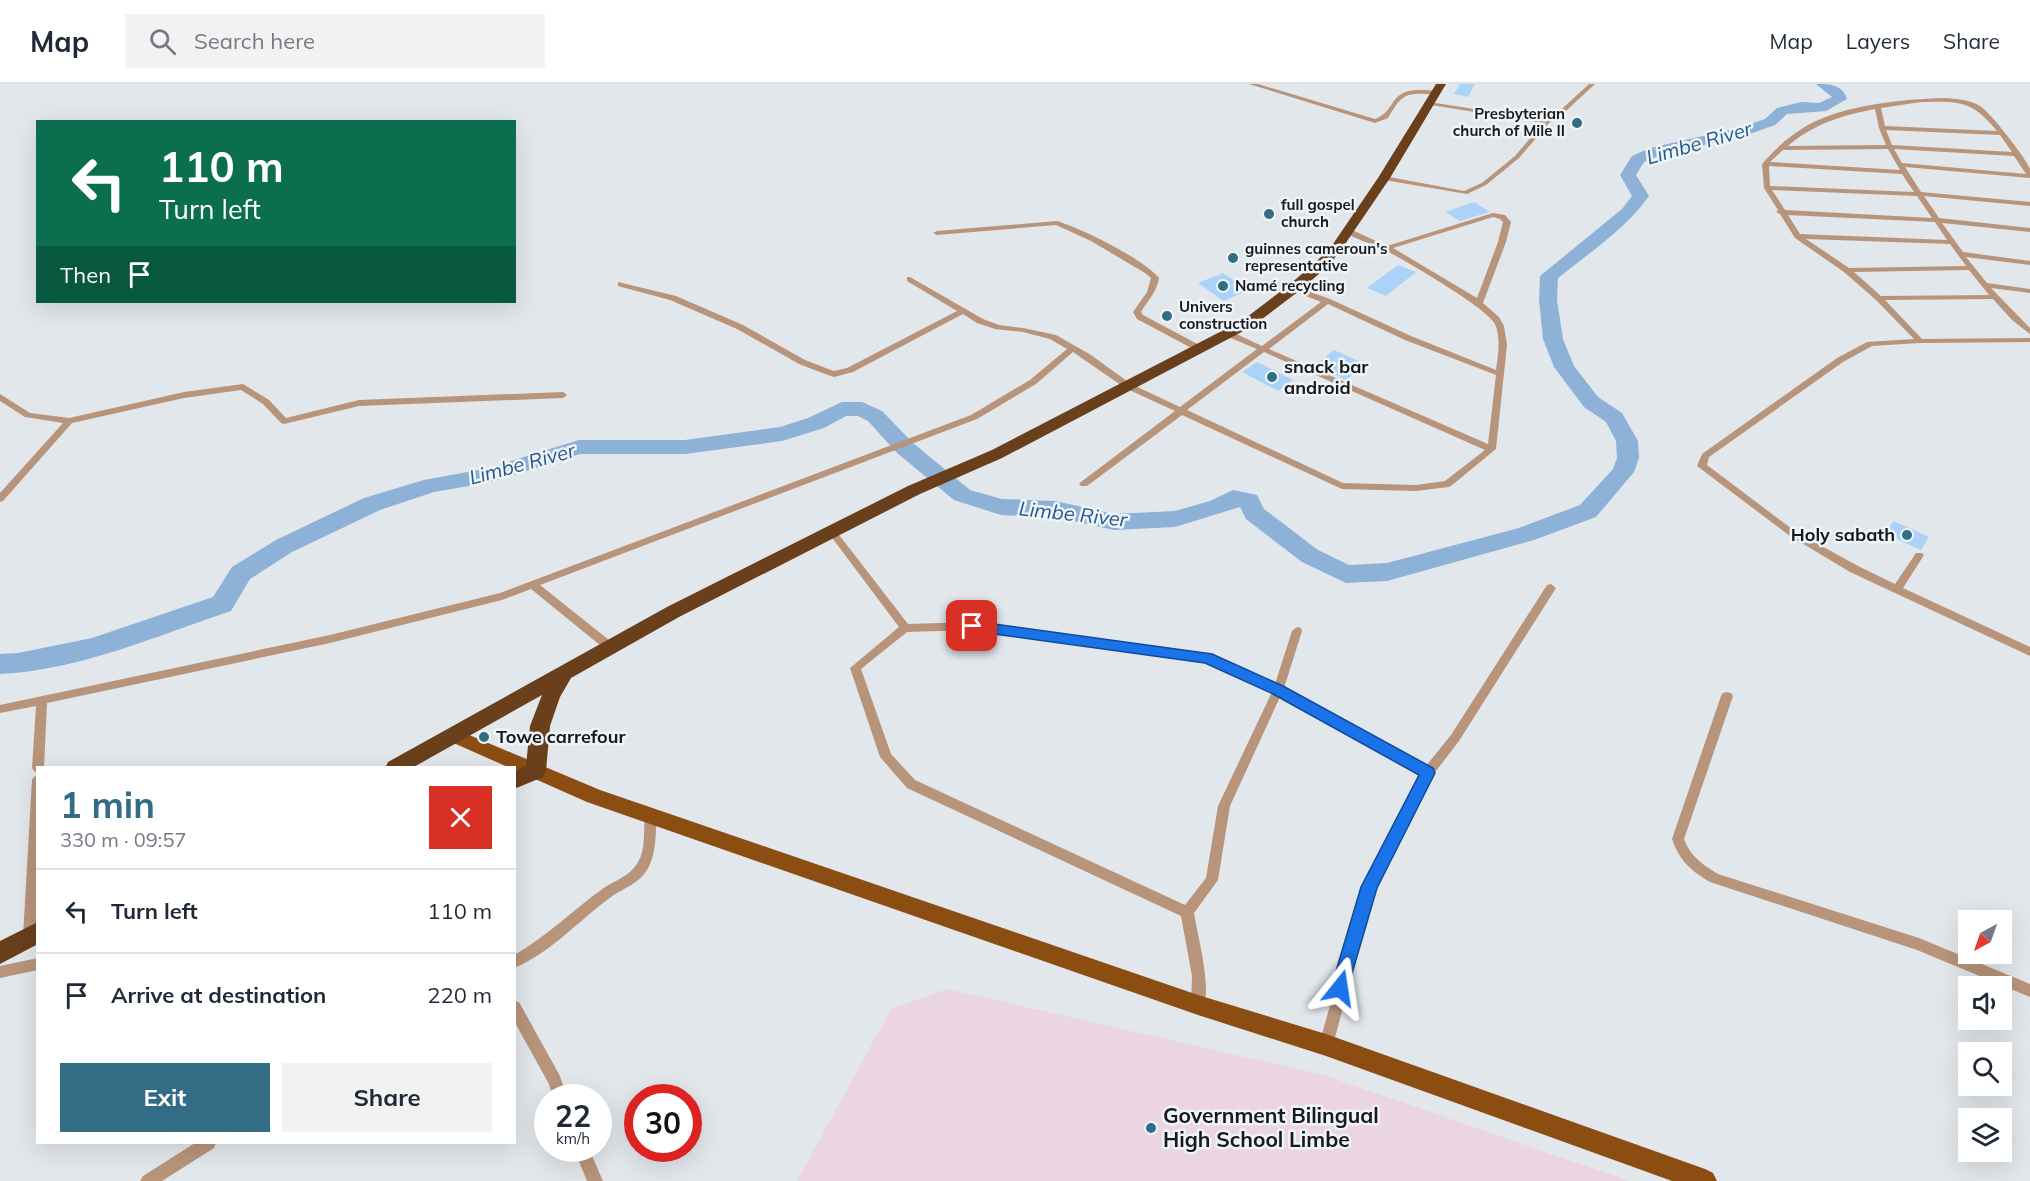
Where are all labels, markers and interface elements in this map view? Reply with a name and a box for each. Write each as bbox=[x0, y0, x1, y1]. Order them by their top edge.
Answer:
search box bbox=[125, 14, 545, 68]
text: Map bbox=[30, 24, 89, 59]
icon: search bbox=[146, 25, 179, 58]
text: Search here bbox=[194, 27, 315, 55]
text: Map bbox=[1770, 28, 1813, 54]
text: Layers bbox=[1846, 28, 1910, 54]
text: Share bbox=[1943, 28, 2000, 54]
place label: Presbyterian church of Mile II bbox=[1453, 104, 1565, 140]
water label: Limbe River bbox=[1643, 115, 1755, 169]
marker: Presbyterian church of Mile II bbox=[1570, 116, 1584, 130]
text: 110 m bbox=[159, 140, 284, 193]
icon: left bbox=[60, 144, 138, 222]
text: Turn left bbox=[159, 192, 261, 226]
place label: full gospel church bbox=[1281, 195, 1355, 231]
marker: full gospel church bbox=[1262, 207, 1276, 221]
place label: guinnes cameroun's representative bbox=[1245, 239, 1387, 275]
marker: guinnes cameroun's representative bbox=[1226, 251, 1240, 265]
icon: arrive bbox=[123, 258, 156, 291]
text: Then bbox=[60, 261, 111, 289]
place label: Namé recycling bbox=[1235, 276, 1345, 295]
marker: Namé recycling bbox=[1216, 279, 1230, 293]
place label: Univers construction bbox=[1179, 297, 1267, 333]
marker: Univers construction bbox=[1160, 309, 1174, 323]
place label: snack bar android bbox=[1284, 355, 1369, 399]
marker: snack bar android bbox=[1265, 370, 1279, 384]
water label: Limbe River bbox=[466, 437, 578, 490]
water label: Limbe River bbox=[1018, 495, 1129, 532]
place label: Holy sabath bbox=[1791, 523, 1895, 546]
marker: Holy sabath bbox=[1900, 528, 1914, 542]
pin bbox=[946, 600, 997, 651]
icon: arrive bbox=[955, 609, 988, 642]
place label: Towe carrefour bbox=[496, 725, 627, 748]
marker: Towe carrefour bbox=[477, 730, 491, 744]
text: 1 min bbox=[60, 782, 155, 827]
button: close bbox=[429, 786, 492, 849]
text: 330 m · 09:57 bbox=[60, 827, 186, 852]
icon: left bbox=[60, 895, 93, 928]
text: Turn left bbox=[111, 897, 198, 925]
text: 110 m bbox=[427, 897, 492, 925]
north arrow bbox=[1958, 910, 2012, 964]
map controls bbox=[1958, 910, 2012, 1162]
position arrow bbox=[1308, 956, 1372, 1020]
button: sound bbox=[1958, 976, 2012, 1030]
icon: arrive bbox=[60, 979, 93, 1012]
text: Arrive at destination bbox=[111, 981, 326, 1009]
text: 220 m bbox=[427, 981, 492, 1009]
button: search bbox=[1958, 1042, 2012, 1096]
button: Exit bbox=[60, 1063, 270, 1132]
button: Share bbox=[282, 1063, 492, 1132]
speed limit sign: 30 bbox=[624, 1084, 702, 1162]
text: 22 bbox=[555, 1097, 591, 1135]
place label: Government Bilingual High School Limbe bbox=[1163, 1102, 1379, 1152]
button: layers bbox=[1958, 1108, 2012, 1162]
marker: Government Bilingual High School Limbe bbox=[1144, 1121, 1158, 1135]
text: km/h bbox=[556, 1129, 590, 1148]

